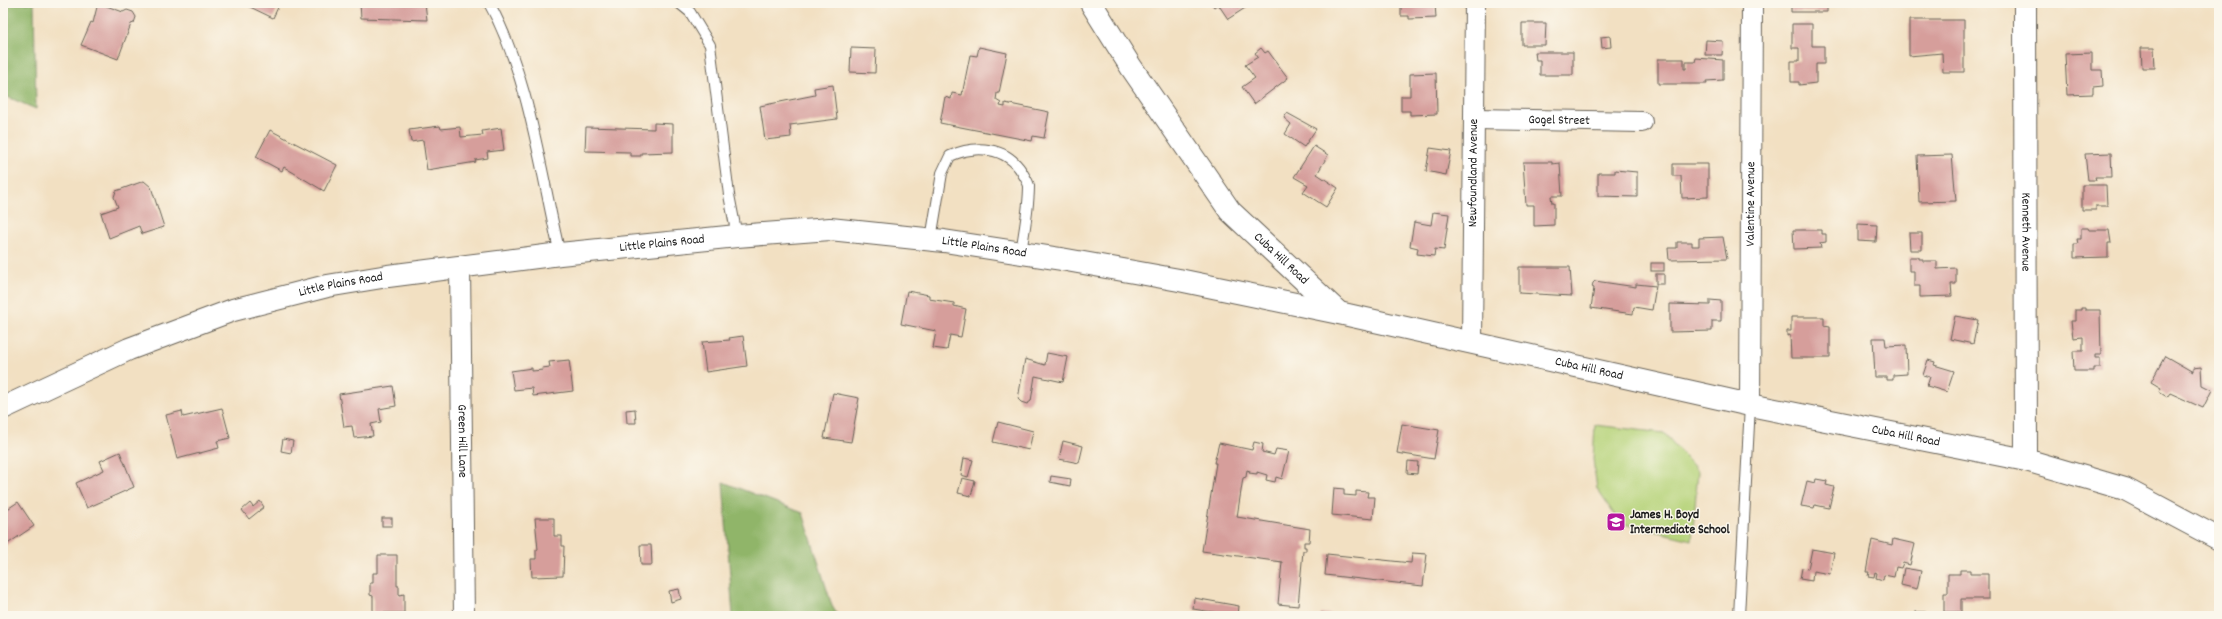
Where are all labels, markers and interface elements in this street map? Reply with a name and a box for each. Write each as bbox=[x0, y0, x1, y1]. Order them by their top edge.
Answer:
street label: Gogel Street bbox=[1528, 110, 1590, 131]
street label: Newfoundland Avenue bbox=[1464, 118, 1483, 227]
street label: Valentine Avenue bbox=[1741, 161, 1761, 246]
street label: Kenneth Avenue bbox=[2016, 193, 2035, 272]
street label: Cuba Hill Road bbox=[1249, 228, 1313, 289]
street label: Little Plains Road bbox=[619, 230, 706, 257]
street label: Little Plains Road bbox=[941, 231, 1028, 263]
street label: Little Plains Road bbox=[297, 267, 384, 302]
street label: Cuba Hill Road bbox=[1553, 352, 1625, 386]
street label: Green Hill Lane bbox=[452, 404, 472, 478]
street label: Cuba Hill Road bbox=[1870, 420, 1942, 452]
place label: James H. Boyd Intermediate School bbox=[1630, 506, 1731, 540]
school or university icon: James H. Boyd Intermediate School bbox=[1605, 511, 1627, 533]

